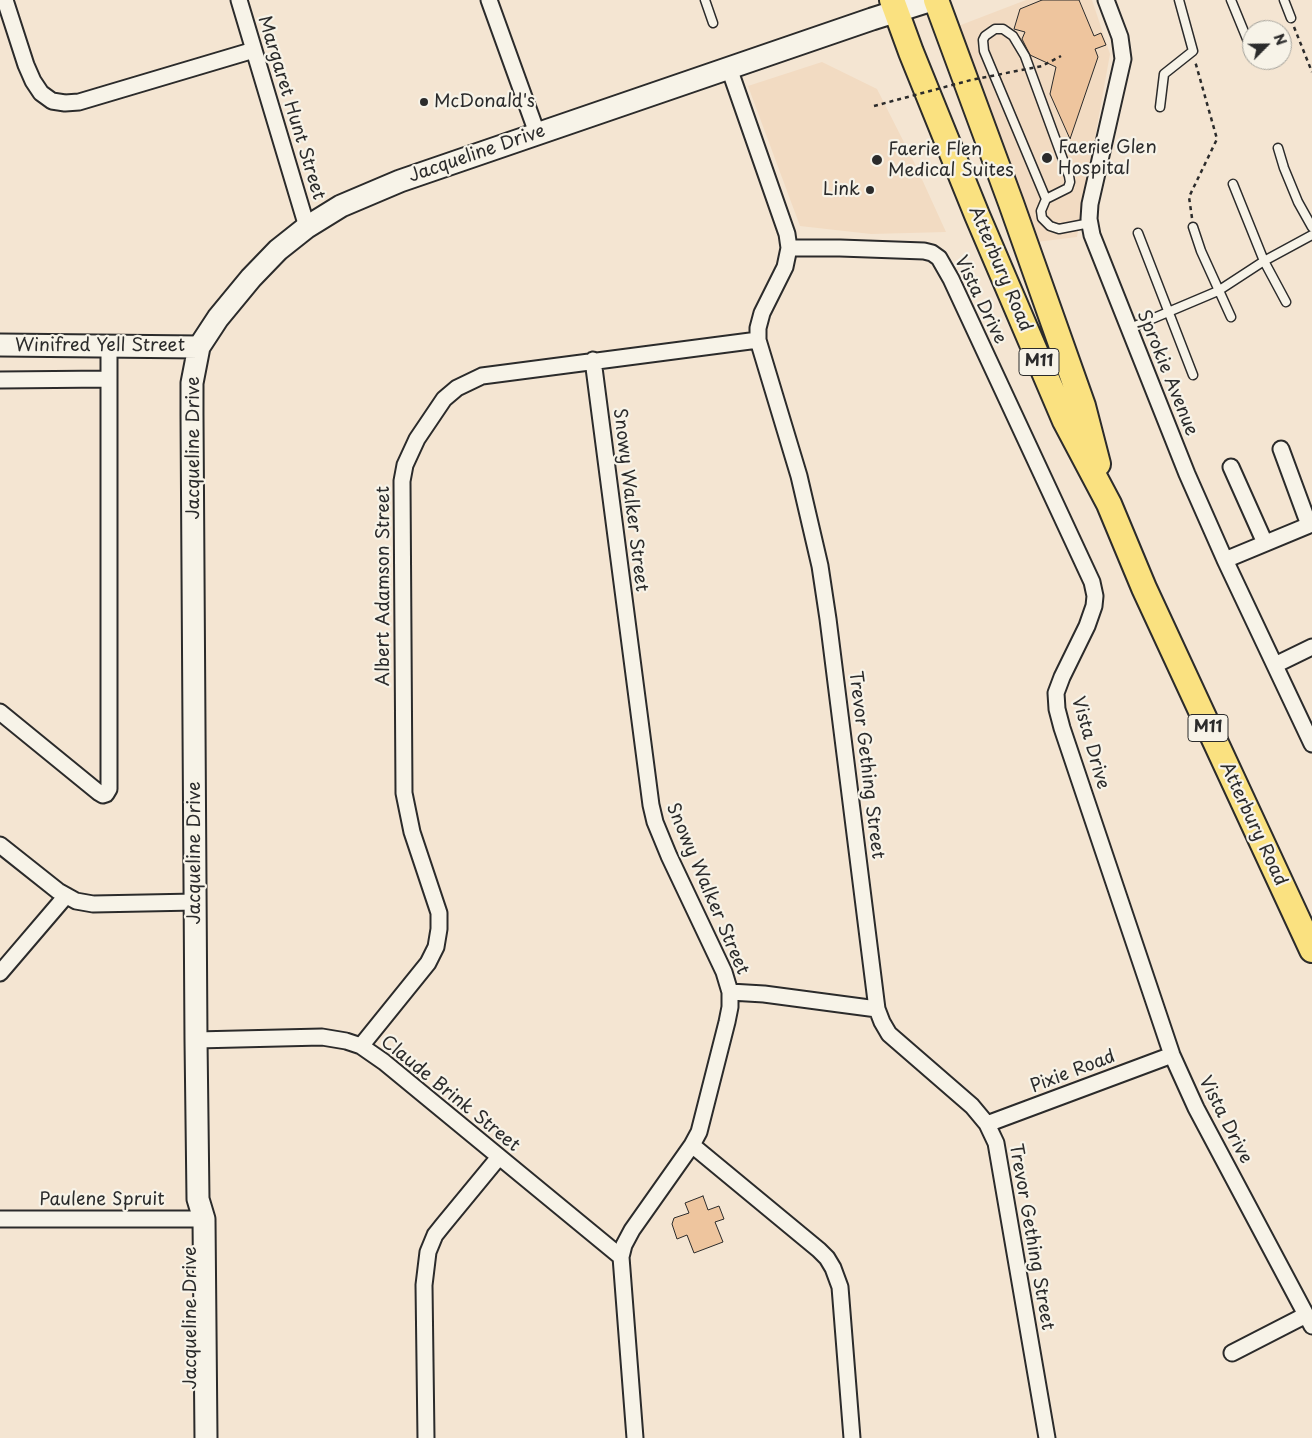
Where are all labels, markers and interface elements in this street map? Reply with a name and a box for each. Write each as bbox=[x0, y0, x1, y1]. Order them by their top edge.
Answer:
street label: Margaret Hunt Street bbox=[253, 13, 329, 203]
north arrow bbox=[1242, 20, 1292, 70]
text: N bbox=[1269, 30, 1292, 49]
place label: McDonald's bbox=[434, 91, 535, 113]
marker: McDonald's bbox=[418, 96, 430, 108]
street label: Jacqueline Drive bbox=[406, 120, 548, 188]
place label: Faerie Glen Hospital bbox=[1058, 137, 1157, 180]
place label: Faerie Flen Medical Suites bbox=[888, 139, 1014, 182]
marker: Faerie Glen Hospital bbox=[1040, 151, 1054, 165]
marker: Faerie Flen Medical Suites bbox=[870, 153, 884, 167]
place label: Link bbox=[823, 179, 860, 201]
marker: Link bbox=[864, 184, 876, 196]
street label: Atterbury Road bbox=[964, 203, 1036, 335]
street label: Vista Drive bbox=[949, 252, 1011, 348]
street label: Sprokie Avenue bbox=[1132, 307, 1202, 439]
street label: Winifred Yell Street bbox=[15, 335, 185, 357]
road number: M11 bbox=[1019, 348, 1059, 376]
street label: Jacqueline Drive bbox=[183, 376, 205, 520]
street label: Snowy Walker Street bbox=[608, 407, 652, 593]
street label: Albert Adamson Street bbox=[373, 486, 395, 686]
street label: Trevor Gething Street bbox=[844, 670, 888, 860]
street label: Vista Drive bbox=[1066, 694, 1114, 792]
road number: M11 bbox=[1188, 714, 1228, 741]
street label: Atterbury Road bbox=[1215, 759, 1291, 889]
street label: Jacqueline Drive bbox=[184, 781, 206, 925]
street label: Snowy Walker Street bbox=[661, 800, 753, 978]
street label: Claude Brink Street bbox=[376, 1031, 524, 1157]
street label: Pixie Road bbox=[1028, 1046, 1118, 1098]
street label: Vista Drive bbox=[1194, 1073, 1256, 1167]
street label: Trevor Gething Street bbox=[1004, 1142, 1058, 1332]
street label: Paulene Spruit bbox=[39, 1189, 165, 1211]
street label: Jacqueline Drive bbox=[180, 1246, 202, 1390]

